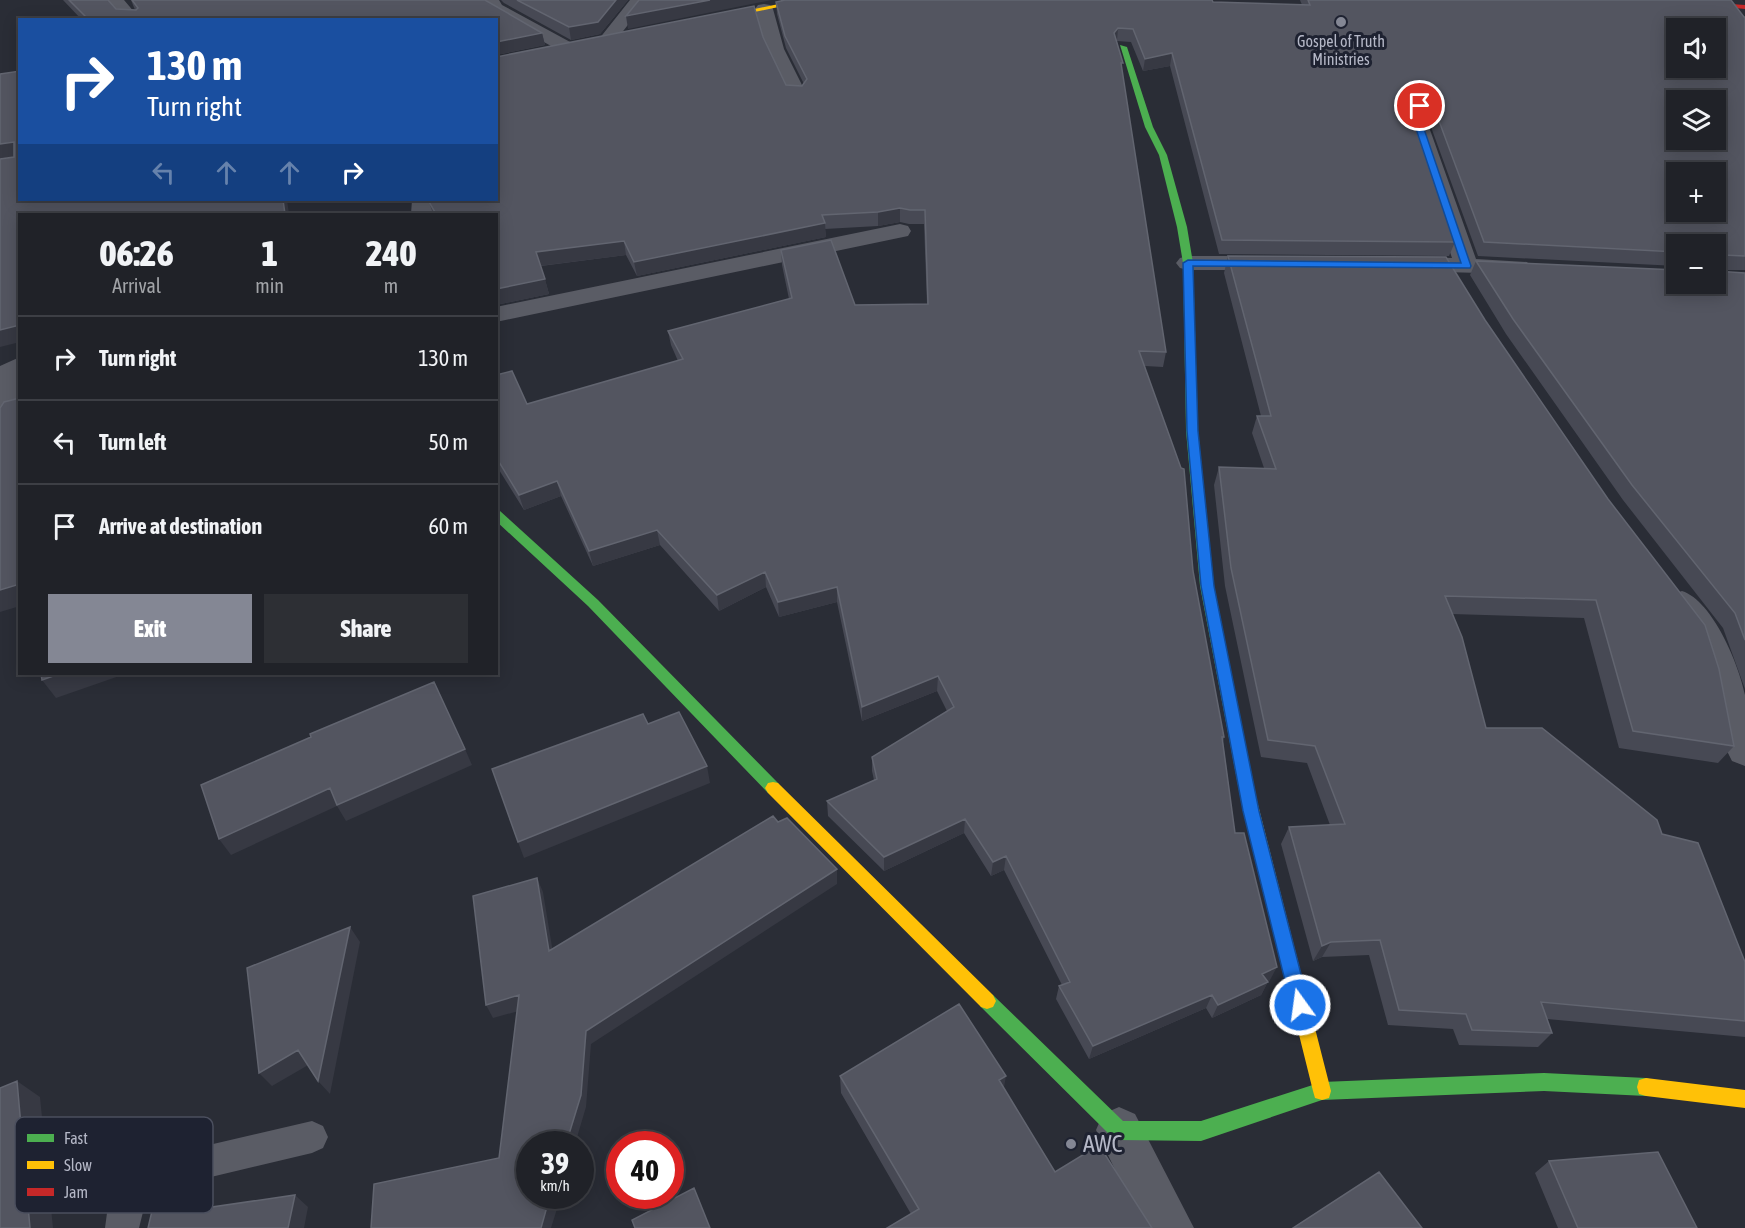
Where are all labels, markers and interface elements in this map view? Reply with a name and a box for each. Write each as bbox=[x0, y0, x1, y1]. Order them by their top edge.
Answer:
marker: Gospel of Truth Ministries bbox=[1334, 15, 1348, 29]
map controls bbox=[1666, 18, 1726, 294]
button: sound bbox=[1666, 18, 1726, 78]
place label: Gospel of Truth Ministries bbox=[1297, 32, 1385, 68]
text: 130 m bbox=[147, 41, 242, 89]
icon: right bbox=[48, 42, 126, 120]
pin bbox=[1394, 80, 1445, 131]
icon: arrive bbox=[1403, 89, 1436, 122]
button: layers bbox=[1666, 90, 1726, 150]
text: Turn right bbox=[147, 91, 242, 122]
icon: left bbox=[147, 156, 180, 189]
icon: ahead bbox=[210, 156, 243, 189]
icon: ahead bbox=[273, 156, 306, 189]
icon: right bbox=[336, 156, 369, 189]
button: + bbox=[1666, 162, 1726, 222]
text: 06:26 bbox=[100, 232, 174, 274]
text: 1 bbox=[261, 232, 278, 274]
text: 240 bbox=[366, 232, 416, 274]
button: − bbox=[1666, 234, 1726, 294]
text: Arrival bbox=[112, 274, 161, 297]
text: min bbox=[255, 274, 284, 297]
text: m bbox=[384, 274, 398, 297]
icon: right bbox=[48, 342, 81, 375]
text: Turn right bbox=[99, 345, 176, 371]
text: 130 m bbox=[418, 345, 468, 371]
icon: left bbox=[48, 426, 81, 459]
text: Turn left bbox=[99, 429, 166, 455]
text: 50 m bbox=[428, 429, 468, 455]
icon: arrive bbox=[48, 510, 81, 543]
text: Arrive at destination bbox=[99, 513, 262, 539]
text: 60 m bbox=[428, 513, 468, 539]
button: Exit bbox=[48, 594, 252, 663]
button: Share bbox=[264, 594, 468, 663]
position arrow bbox=[1268, 973, 1332, 1037]
legend bbox=[15, 1117, 213, 1213]
text: Fast bbox=[64, 1129, 88, 1147]
place label: AWC bbox=[1083, 1130, 1122, 1157]
speed limit sign: 40 bbox=[606, 1131, 684, 1209]
marker: AWC bbox=[1064, 1137, 1078, 1151]
text: 39 bbox=[541, 1146, 569, 1180]
text: Slow bbox=[64, 1156, 92, 1174]
text: km/h bbox=[540, 1177, 570, 1194]
text: Jam bbox=[64, 1183, 88, 1201]

